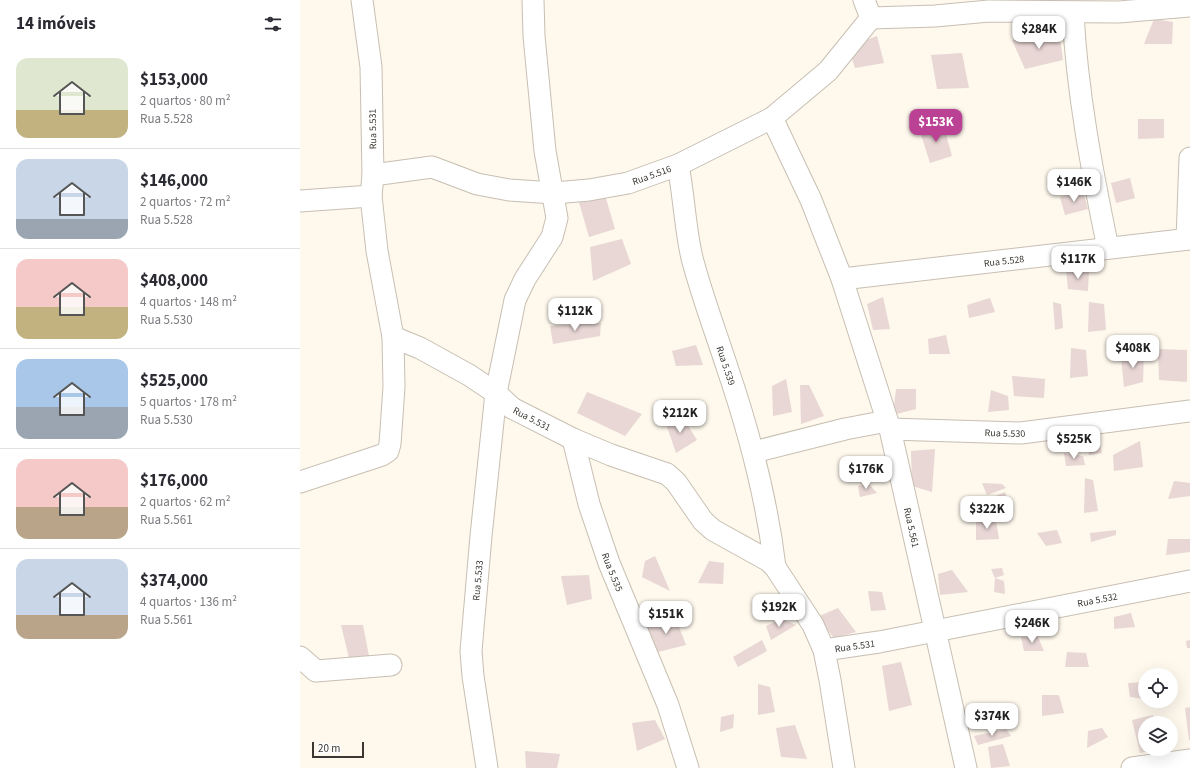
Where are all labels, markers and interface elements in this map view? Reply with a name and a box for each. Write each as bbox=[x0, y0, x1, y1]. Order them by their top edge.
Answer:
text: 14 imóveis bbox=[16, 12, 96, 36]
icon: filters bbox=[262, 13, 284, 35]
pin: $284K bbox=[1011, 16, 1067, 50]
text: $284K bbox=[1021, 20, 1057, 38]
text: $153,000 bbox=[140, 68, 208, 92]
icon: home bbox=[48, 74, 96, 122]
text: 2 quartos · 80 m² bbox=[140, 92, 231, 110]
street label: Rua 5.531 bbox=[366, 109, 380, 149]
pin: $153K bbox=[908, 109, 964, 143]
text: Rua 5.528 bbox=[140, 110, 193, 128]
text: $153K bbox=[918, 113, 954, 131]
street label: Rua 5.516 bbox=[630, 162, 673, 189]
text: $146,000 bbox=[140, 169, 208, 193]
pin: $146K bbox=[1046, 169, 1102, 203]
text: $146K bbox=[1056, 173, 1092, 191]
icon: home bbox=[48, 175, 96, 223]
text: 2 quartos · 72 m² bbox=[140, 193, 231, 211]
text: Rua 5.528 bbox=[140, 211, 193, 229]
pin: $117K bbox=[1050, 246, 1106, 280]
text: $117K bbox=[1060, 250, 1096, 268]
street label: Rua 5.528 bbox=[983, 252, 1025, 271]
text: $408,000 bbox=[140, 269, 208, 293]
icon: home bbox=[48, 275, 96, 323]
text: 4 quartos · 148 m² bbox=[140, 293, 237, 311]
pin: $112K bbox=[547, 298, 603, 332]
text: $112K bbox=[557, 302, 593, 320]
text: Rua 5.530 bbox=[140, 311, 193, 329]
pin: $408K bbox=[1105, 335, 1161, 369]
text: $408K bbox=[1115, 339, 1151, 357]
street label: Rua 5.539 bbox=[713, 344, 739, 387]
text: $525,000 bbox=[140, 369, 208, 393]
icon: home bbox=[48, 375, 96, 423]
text: 5 quartos · 178 m² bbox=[140, 393, 237, 411]
pin: $212K bbox=[652, 400, 708, 434]
street label: Rua 5.531 bbox=[510, 404, 553, 435]
text: $212K bbox=[662, 404, 698, 422]
text: Rua 5.530 bbox=[140, 411, 193, 429]
street label: Rua 5.530 bbox=[984, 426, 1026, 441]
pin: $525K bbox=[1046, 426, 1102, 460]
text: $525K bbox=[1056, 430, 1092, 448]
pin: $176K bbox=[838, 456, 894, 490]
text: $176K bbox=[848, 460, 884, 478]
text: $176,000 bbox=[140, 469, 208, 493]
icon: home bbox=[48, 475, 96, 523]
text: 2 quartos · 62 m² bbox=[140, 493, 231, 511]
pin: $322K bbox=[959, 496, 1015, 530]
text: $322K bbox=[969, 500, 1005, 518]
street label: Rua 5.561 bbox=[900, 506, 922, 549]
text: Rua 5.561 bbox=[140, 511, 193, 529]
street label: Rua 5.535 bbox=[598, 551, 626, 594]
street label: Rua 5.533 bbox=[469, 560, 487, 601]
text: $374,000 bbox=[140, 569, 208, 593]
icon: home bbox=[48, 575, 96, 623]
street label: Rua 5.532 bbox=[1076, 589, 1119, 611]
text: 4 quartos · 136 m² bbox=[140, 593, 237, 611]
pin: $192K bbox=[751, 594, 807, 628]
text: $192K bbox=[761, 598, 797, 616]
pin: $151K bbox=[638, 601, 694, 635]
text: $151K bbox=[648, 605, 684, 623]
pin: $246K bbox=[1004, 610, 1060, 644]
text: Rua 5.561 bbox=[140, 611, 193, 629]
text: $246K bbox=[1014, 614, 1050, 632]
street label: Rua 5.531 bbox=[834, 637, 876, 656]
map controls bbox=[1138, 668, 1178, 756]
button: locate bbox=[1138, 668, 1178, 708]
pin: $374K bbox=[964, 703, 1020, 737]
text: $374K bbox=[974, 707, 1010, 725]
button: layers bbox=[1138, 716, 1178, 756]
scale bar bbox=[312, 740, 364, 759]
text: 20 m bbox=[318, 741, 340, 756]

